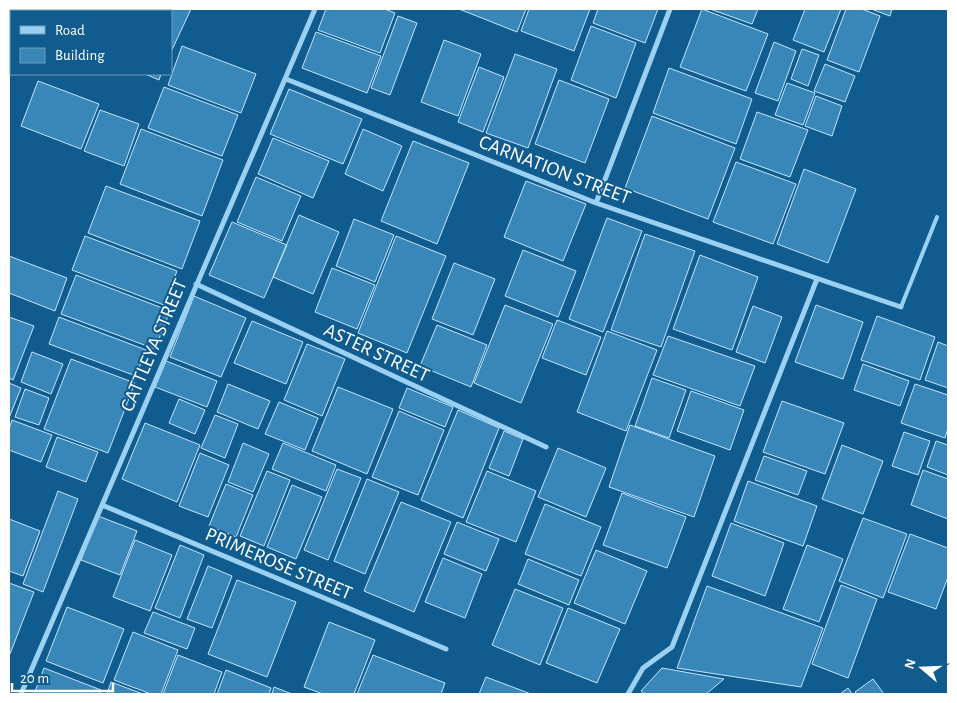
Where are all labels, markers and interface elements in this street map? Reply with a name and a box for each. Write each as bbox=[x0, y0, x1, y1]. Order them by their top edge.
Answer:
legend bbox=[10, 10, 172, 75]
text: Road bbox=[55, 23, 85, 38]
text: Building bbox=[55, 48, 105, 63]
street label: CARNATION STREET bbox=[476, 132, 633, 208]
street label: CATTLEYA STREET bbox=[117, 276, 191, 415]
street label: ASTER STREET bbox=[321, 320, 432, 386]
street label: PRIMEROSE STREET bbox=[202, 524, 355, 604]
north arrow bbox=[897, 643, 947, 693]
text: N bbox=[902, 657, 919, 671]
scale bar bbox=[12, 660, 114, 692]
text: 20 m bbox=[20, 671, 49, 686]

